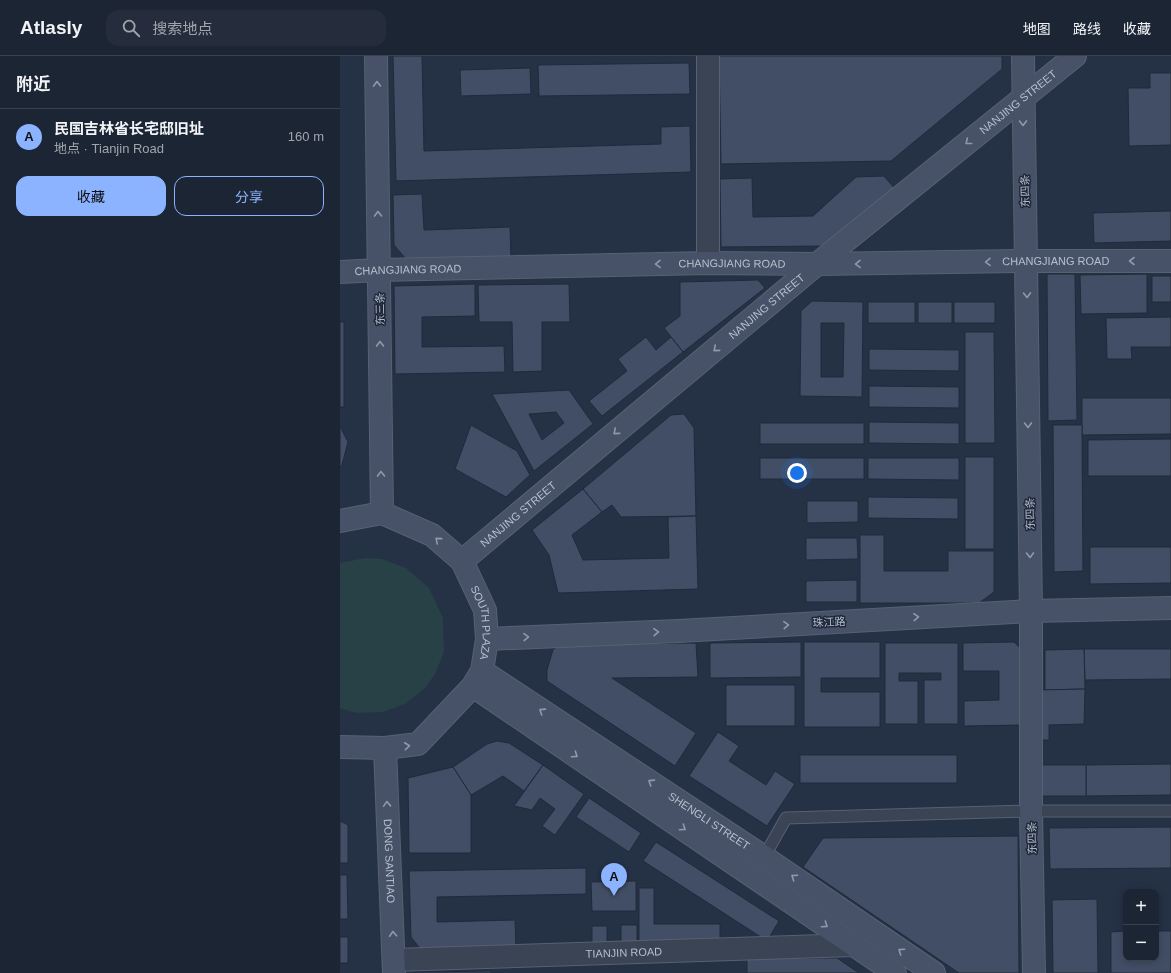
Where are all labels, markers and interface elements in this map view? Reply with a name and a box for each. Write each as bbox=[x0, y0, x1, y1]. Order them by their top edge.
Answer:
search box bbox=[106, 10, 386, 46]
text: Atlasly bbox=[20, 17, 82, 38]
icon: search bbox=[120, 17, 142, 39]
text: 搜索地点 bbox=[152, 20, 212, 37]
text: 地图 bbox=[1023, 21, 1051, 37]
text: 路线 bbox=[1073, 21, 1101, 37]
text: 收藏 bbox=[1123, 21, 1151, 37]
street label: NANJING STREET bbox=[977, 67, 1059, 136]
text: 附近 bbox=[16, 75, 50, 94]
one-way arrow bbox=[373, 81, 381, 87]
text: 民国吉林省长宅邸旧址 bbox=[54, 120, 204, 137]
one-way arrow bbox=[1019, 120, 1027, 126]
text: A bbox=[24, 129, 34, 144]
text: 160 m bbox=[288, 129, 324, 144]
one-way arrow bbox=[965, 137, 973, 144]
text: 地点 · Tianjin Road bbox=[54, 141, 164, 156]
street label: 东四条 bbox=[1019, 174, 1031, 208]
button: 收藏 bbox=[16, 176, 166, 216]
button: 分享 bbox=[174, 176, 324, 216]
one-way arrow bbox=[374, 211, 383, 217]
street label: CHANGJIANG ROAD bbox=[1002, 255, 1109, 267]
street label: CHANGJIANG ROAD bbox=[678, 257, 786, 270]
one-way arrow bbox=[1129, 257, 1135, 265]
one-way arrow bbox=[985, 258, 991, 266]
one-way arrow bbox=[655, 260, 661, 269]
one-way arrow bbox=[855, 260, 861, 268]
street label: CHANGJIANG ROAD bbox=[354, 262, 462, 277]
street label: NANJING STREET bbox=[726, 271, 807, 341]
street label: 东三条 bbox=[374, 292, 386, 326]
one-way arrow bbox=[1023, 292, 1031, 298]
one-way arrow bbox=[376, 341, 384, 347]
one-way arrow bbox=[713, 344, 720, 351]
one-way arrow bbox=[1024, 422, 1033, 428]
one-way arrow bbox=[613, 427, 621, 434]
your location bbox=[787, 463, 807, 483]
one-way arrow bbox=[377, 471, 385, 477]
street label: NANJING STREET bbox=[478, 479, 558, 549]
street label: 东四条 bbox=[1024, 497, 1036, 531]
one-way arrow bbox=[436, 538, 443, 545]
one-way arrow bbox=[1026, 552, 1034, 558]
street label: SOUTH PLAZA bbox=[468, 583, 493, 661]
one-way arrow bbox=[913, 613, 919, 622]
street label: 珠江路 bbox=[812, 615, 846, 629]
one-way arrow bbox=[783, 621, 789, 629]
one-way arrow bbox=[653, 628, 659, 636]
one-way arrow bbox=[523, 633, 529, 641]
one-way arrow bbox=[540, 709, 547, 716]
one-way arrow bbox=[404, 741, 410, 750]
one-way arrow bbox=[571, 750, 578, 758]
one-way arrow bbox=[648, 779, 655, 787]
street label: SHENGLI STREET bbox=[666, 790, 752, 852]
one-way arrow bbox=[383, 801, 391, 807]
street label: DONG SANTIAO bbox=[382, 818, 397, 904]
street label: 东四条 bbox=[1026, 821, 1038, 855]
one-way arrow bbox=[678, 824, 685, 831]
pin: A bbox=[601, 863, 627, 896]
one-way arrow bbox=[791, 874, 798, 882]
map controls bbox=[1123, 889, 1159, 961]
button: + bbox=[1123, 889, 1159, 925]
one-way arrow bbox=[820, 920, 827, 927]
button: − bbox=[1123, 925, 1159, 961]
one-way arrow bbox=[388, 931, 397, 937]
street label: TIANJIN ROAD bbox=[585, 945, 662, 960]
one-way arrow bbox=[899, 949, 906, 956]

